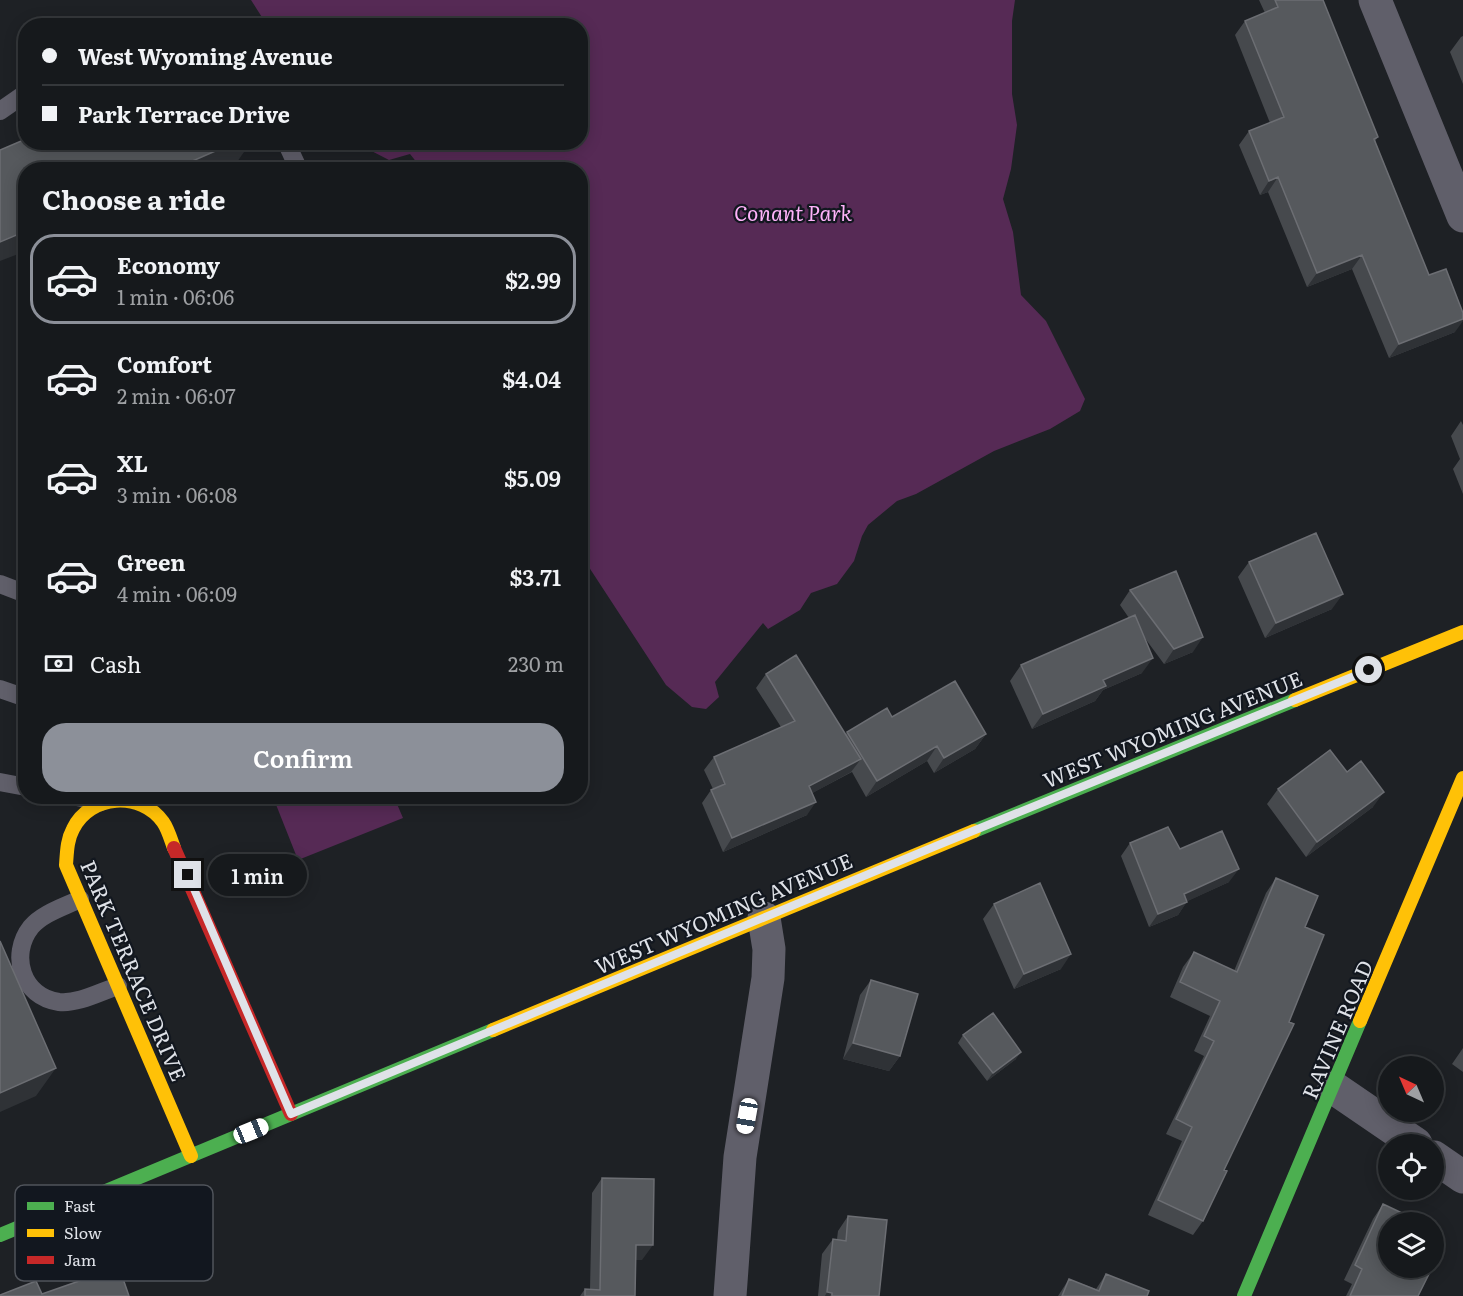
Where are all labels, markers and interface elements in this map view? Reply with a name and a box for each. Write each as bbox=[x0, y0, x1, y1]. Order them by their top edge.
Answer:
text: West Wyoming Avenue bbox=[78, 39, 333, 72]
text: Park Terrace Drive bbox=[78, 97, 290, 130]
text: Choose a ride bbox=[42, 178, 225, 218]
park label: Conant Park bbox=[734, 196, 852, 227]
text: Economy bbox=[117, 248, 220, 281]
icon: car bbox=[45, 252, 99, 306]
text: $2.99 bbox=[505, 263, 561, 296]
text: 1 min · 06:06 bbox=[117, 281, 234, 311]
text: Comfort bbox=[117, 347, 212, 380]
icon: car bbox=[45, 351, 99, 405]
text: $4.04 bbox=[502, 362, 561, 395]
text: 2 min · 06:07 bbox=[117, 380, 236, 410]
text: XL bbox=[117, 446, 148, 479]
icon: car bbox=[45, 450, 99, 504]
text: $5.09 bbox=[504, 461, 561, 494]
text: 3 min · 06:08 bbox=[117, 479, 237, 509]
text: Green bbox=[117, 545, 186, 578]
icon: car bbox=[45, 549, 99, 603]
text: $3.71 bbox=[510, 560, 561, 593]
text: 4 min · 06:09 bbox=[117, 578, 237, 608]
icon: cash bbox=[42, 647, 75, 680]
text: Cash bbox=[90, 647, 141, 680]
text: 230 m bbox=[508, 648, 564, 678]
route start bbox=[1355, 656, 1382, 683]
street label: WEST WYOMING AVENUE bbox=[1038, 662, 1306, 794]
button: Confirm bbox=[42, 723, 564, 792]
street label: WEST WYOMING AVENUE bbox=[589, 844, 857, 980]
callout: 1 min bbox=[209, 854, 308, 896]
street label: PARK TERRACE DRIVE bbox=[74, 855, 196, 1085]
text: 1 min bbox=[231, 860, 284, 890]
route end bbox=[174, 861, 201, 888]
street label: RAVINE ROAD bbox=[1293, 955, 1379, 1103]
north arrow bbox=[1378, 1056, 1444, 1122]
map controls bbox=[1378, 1056, 1444, 1278]
car bbox=[735, 1097, 759, 1135]
car bbox=[231, 1116, 271, 1146]
button: locate bbox=[1378, 1134, 1444, 1200]
legend bbox=[15, 1185, 213, 1281]
text: Fast bbox=[64, 1193, 96, 1217]
button: layers bbox=[1378, 1212, 1444, 1278]
text: Slow bbox=[64, 1220, 102, 1244]
text: Jam bbox=[64, 1247, 97, 1271]

